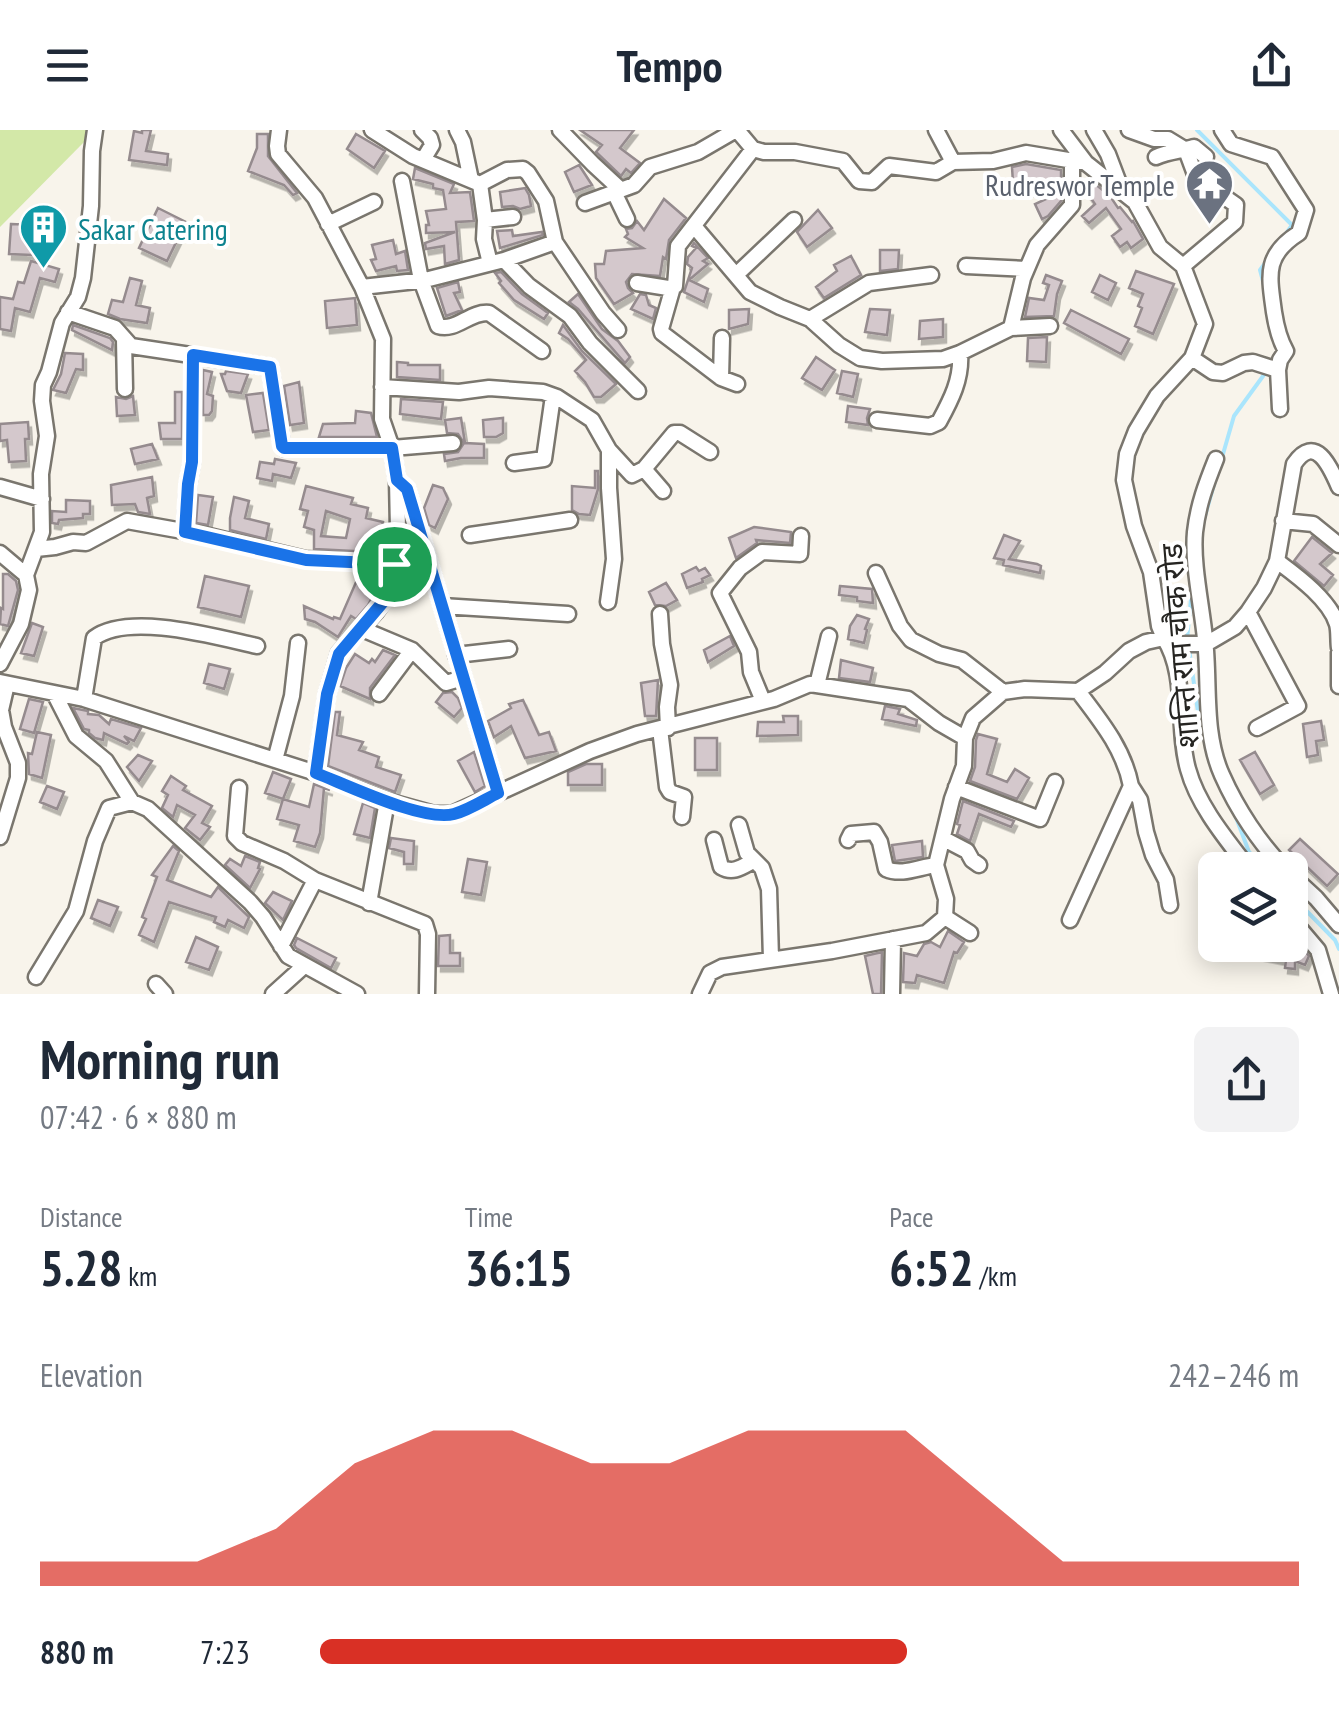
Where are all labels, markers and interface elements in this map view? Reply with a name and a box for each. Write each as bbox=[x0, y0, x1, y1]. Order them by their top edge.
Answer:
text: Tempo bbox=[617, 36, 722, 94]
icon: menu bbox=[40, 38, 95, 93]
icon: share bbox=[1244, 38, 1299, 93]
temple icon: Rudreswor Temple bbox=[1184, 158, 1236, 226]
place label: Rudreswor Temple bbox=[985, 165, 1175, 204]
building icon: Sakar Catering bbox=[17, 202, 69, 270]
place label: Sakar Catering bbox=[78, 209, 228, 248]
pin bbox=[352, 522, 437, 607]
icon: arrive bbox=[367, 537, 422, 592]
street label: शान्ति राम चौक रोड bbox=[1151, 541, 1207, 750]
map controls bbox=[1198, 852, 1308, 962]
button: layers bbox=[1198, 852, 1308, 962]
text: Morning run bbox=[40, 1023, 280, 1094]
button: share bbox=[1194, 1027, 1299, 1132]
text: 07:42 · 6 × 880 m bbox=[40, 1096, 237, 1138]
text: Distance bbox=[40, 1198, 123, 1235]
text: Time bbox=[465, 1198, 513, 1235]
text: Pace bbox=[889, 1198, 933, 1235]
text: 5.28 bbox=[40, 1235, 122, 1300]
text: 36:15 bbox=[465, 1235, 573, 1300]
text: 6:52 bbox=[889, 1235, 974, 1300]
text: km bbox=[122, 1257, 157, 1294]
text: /km bbox=[974, 1257, 1017, 1294]
text: Elevation bbox=[40, 1354, 143, 1396]
text: 242–246 m bbox=[1168, 1354, 1299, 1396]
text: 880 m bbox=[40, 1631, 114, 1673]
text: 7:23 bbox=[200, 1631, 250, 1673]

